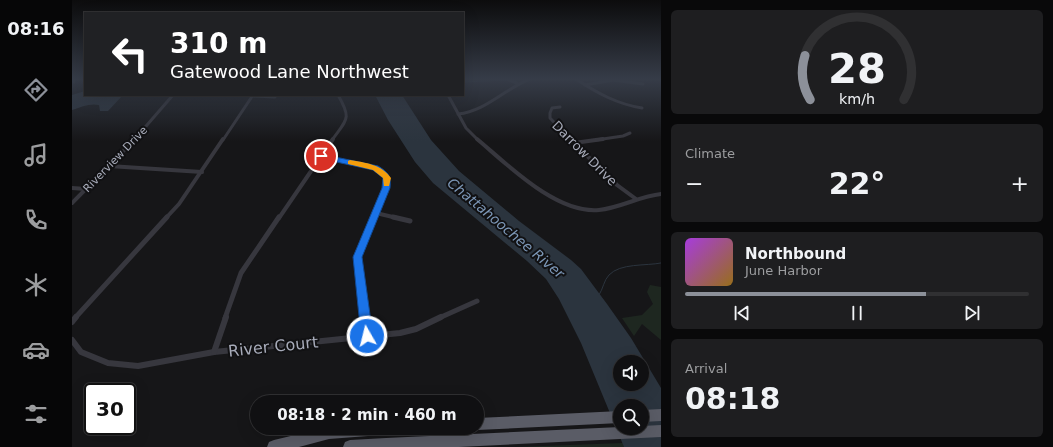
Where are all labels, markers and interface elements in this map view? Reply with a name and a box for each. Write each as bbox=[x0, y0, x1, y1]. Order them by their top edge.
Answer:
text: 08:16 bbox=[7, 18, 65, 39]
text: 310 m bbox=[170, 27, 267, 60]
icon: left bbox=[104, 28, 156, 80]
text: 28 bbox=[828, 44, 886, 93]
text: Gatewood Lane Northwest bbox=[170, 61, 409, 82]
icon: directions bbox=[22, 76, 50, 104]
text: km/h bbox=[839, 91, 875, 107]
street label: Darrow Drive bbox=[549, 118, 620, 189]
street label: Riverview Drive bbox=[81, 124, 150, 195]
pin bbox=[304, 139, 338, 173]
icon: music bbox=[22, 141, 50, 169]
icon: arrive bbox=[310, 145, 332, 167]
text: Climate bbox=[685, 146, 735, 161]
text: 22° bbox=[829, 166, 885, 201]
text: − bbox=[685, 171, 703, 196]
text: + bbox=[1011, 171, 1029, 196]
water label: Chattahoochee River bbox=[444, 175, 569, 282]
icon: phone bbox=[22, 206, 50, 234]
text: Northbound bbox=[745, 245, 846, 263]
text: June Harbor bbox=[745, 263, 822, 278]
icon: climate bbox=[22, 271, 50, 299]
icon: previous bbox=[731, 302, 753, 324]
icon: pause bbox=[846, 302, 868, 324]
icon: next bbox=[961, 302, 983, 324]
position arrow bbox=[346, 315, 388, 357]
street label: River Court bbox=[227, 332, 319, 361]
icon: car bbox=[22, 336, 50, 364]
map controls bbox=[613, 355, 649, 435]
button: sound bbox=[613, 355, 649, 391]
text: Arrival bbox=[685, 361, 727, 376]
text: 08:18 bbox=[685, 381, 781, 416]
speed limit sign: 30 bbox=[84, 383, 136, 435]
button: search bbox=[613, 399, 649, 435]
icon: filters bbox=[22, 400, 50, 428]
text: 08:18 · 2 min · 460 m bbox=[277, 406, 457, 424]

